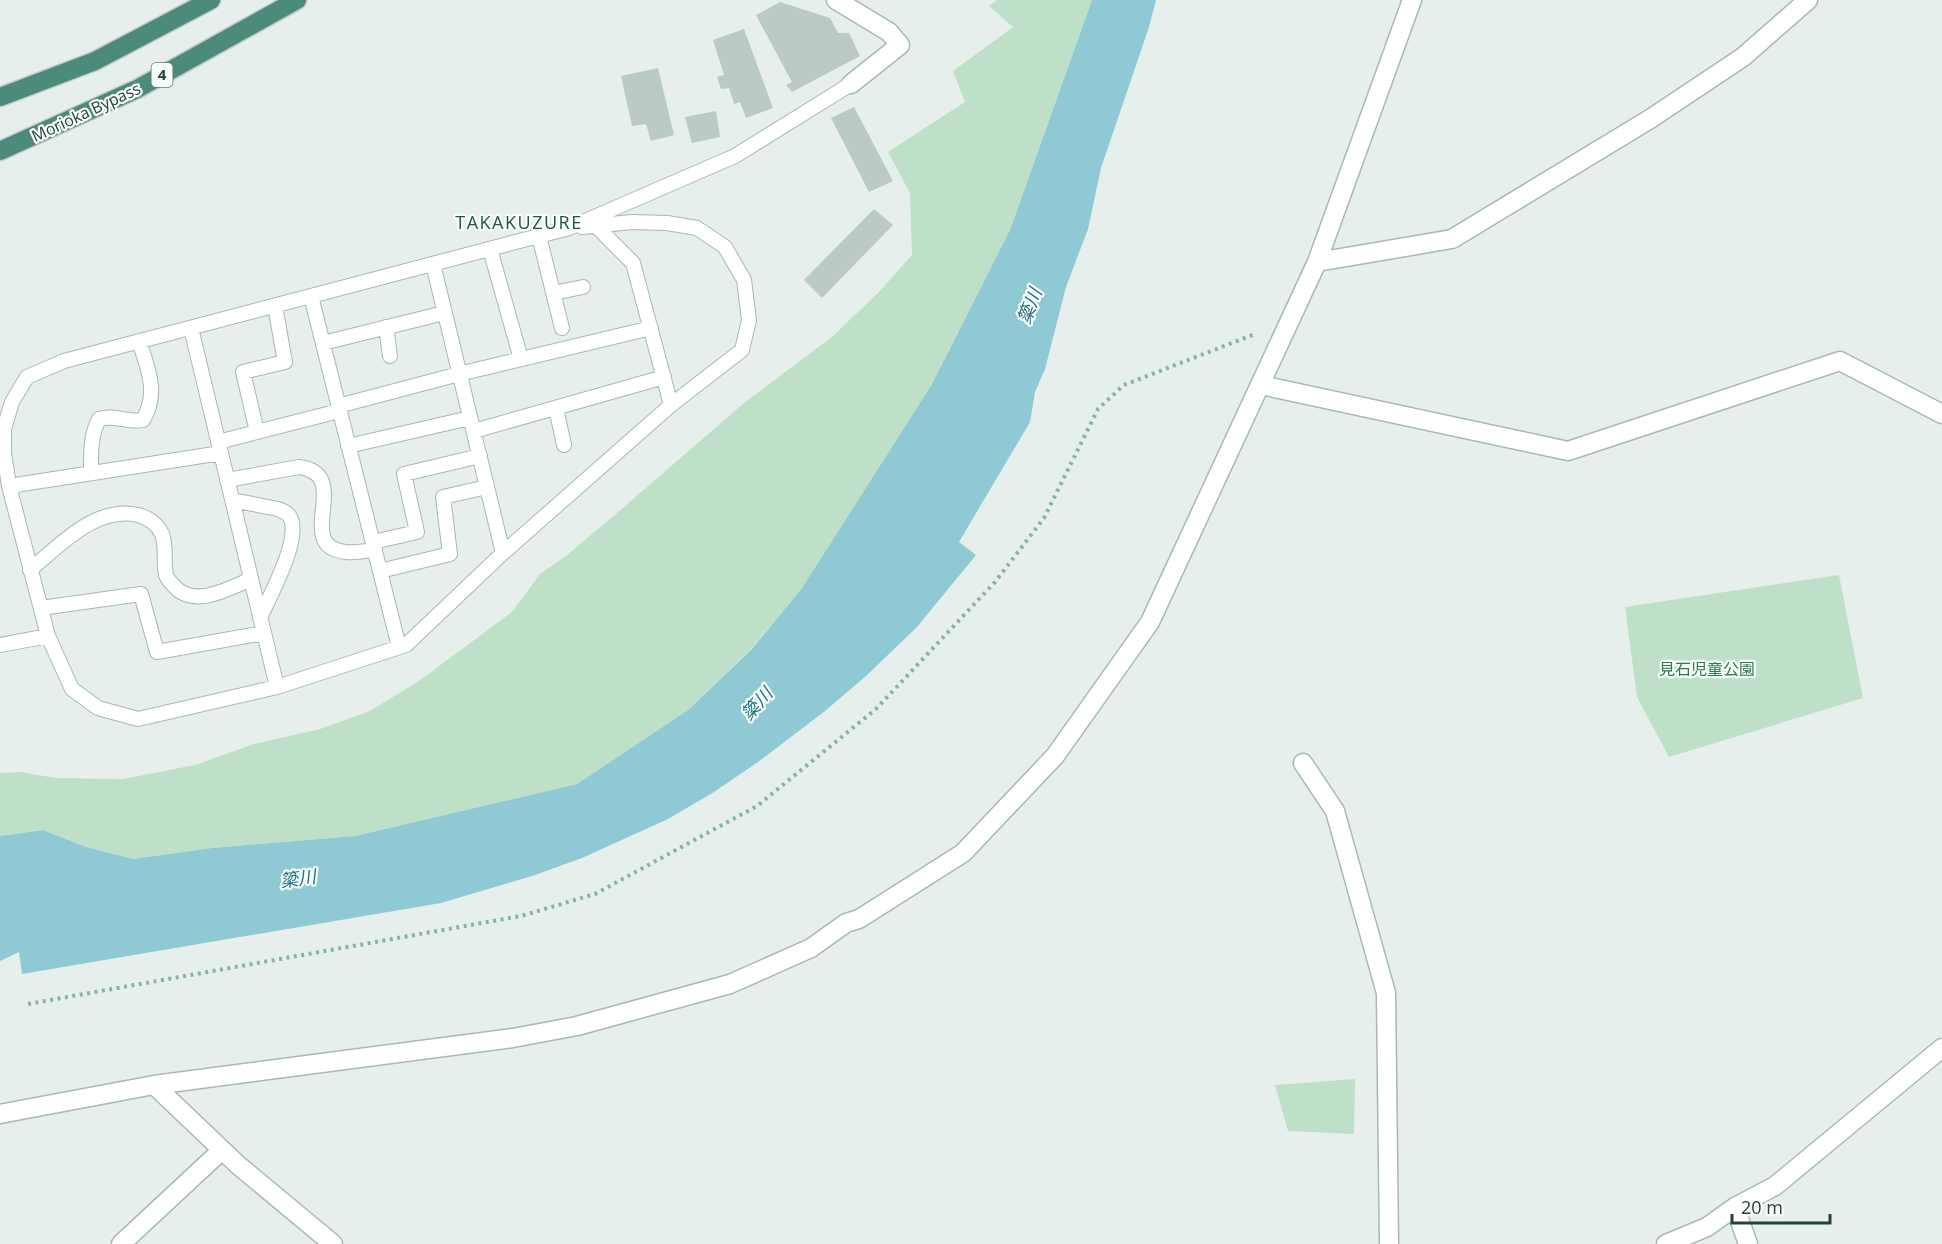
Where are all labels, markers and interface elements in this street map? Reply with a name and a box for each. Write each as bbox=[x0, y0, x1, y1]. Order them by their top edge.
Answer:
road number: 4 bbox=[152, 63, 172, 87]
street label: Morioka Bypass bbox=[28, 77, 144, 147]
district label: TAKAKUZURE bbox=[455, 210, 583, 234]
water label: 簗川 bbox=[1011, 283, 1047, 327]
park label: 見石児童公園 bbox=[1659, 658, 1755, 680]
water label: 簗川 bbox=[735, 680, 779, 725]
water label: 簗川 bbox=[278, 863, 319, 892]
scale bar bbox=[1732, 1187, 1830, 1225]
text: 20 m bbox=[1741, 1195, 1783, 1219]

